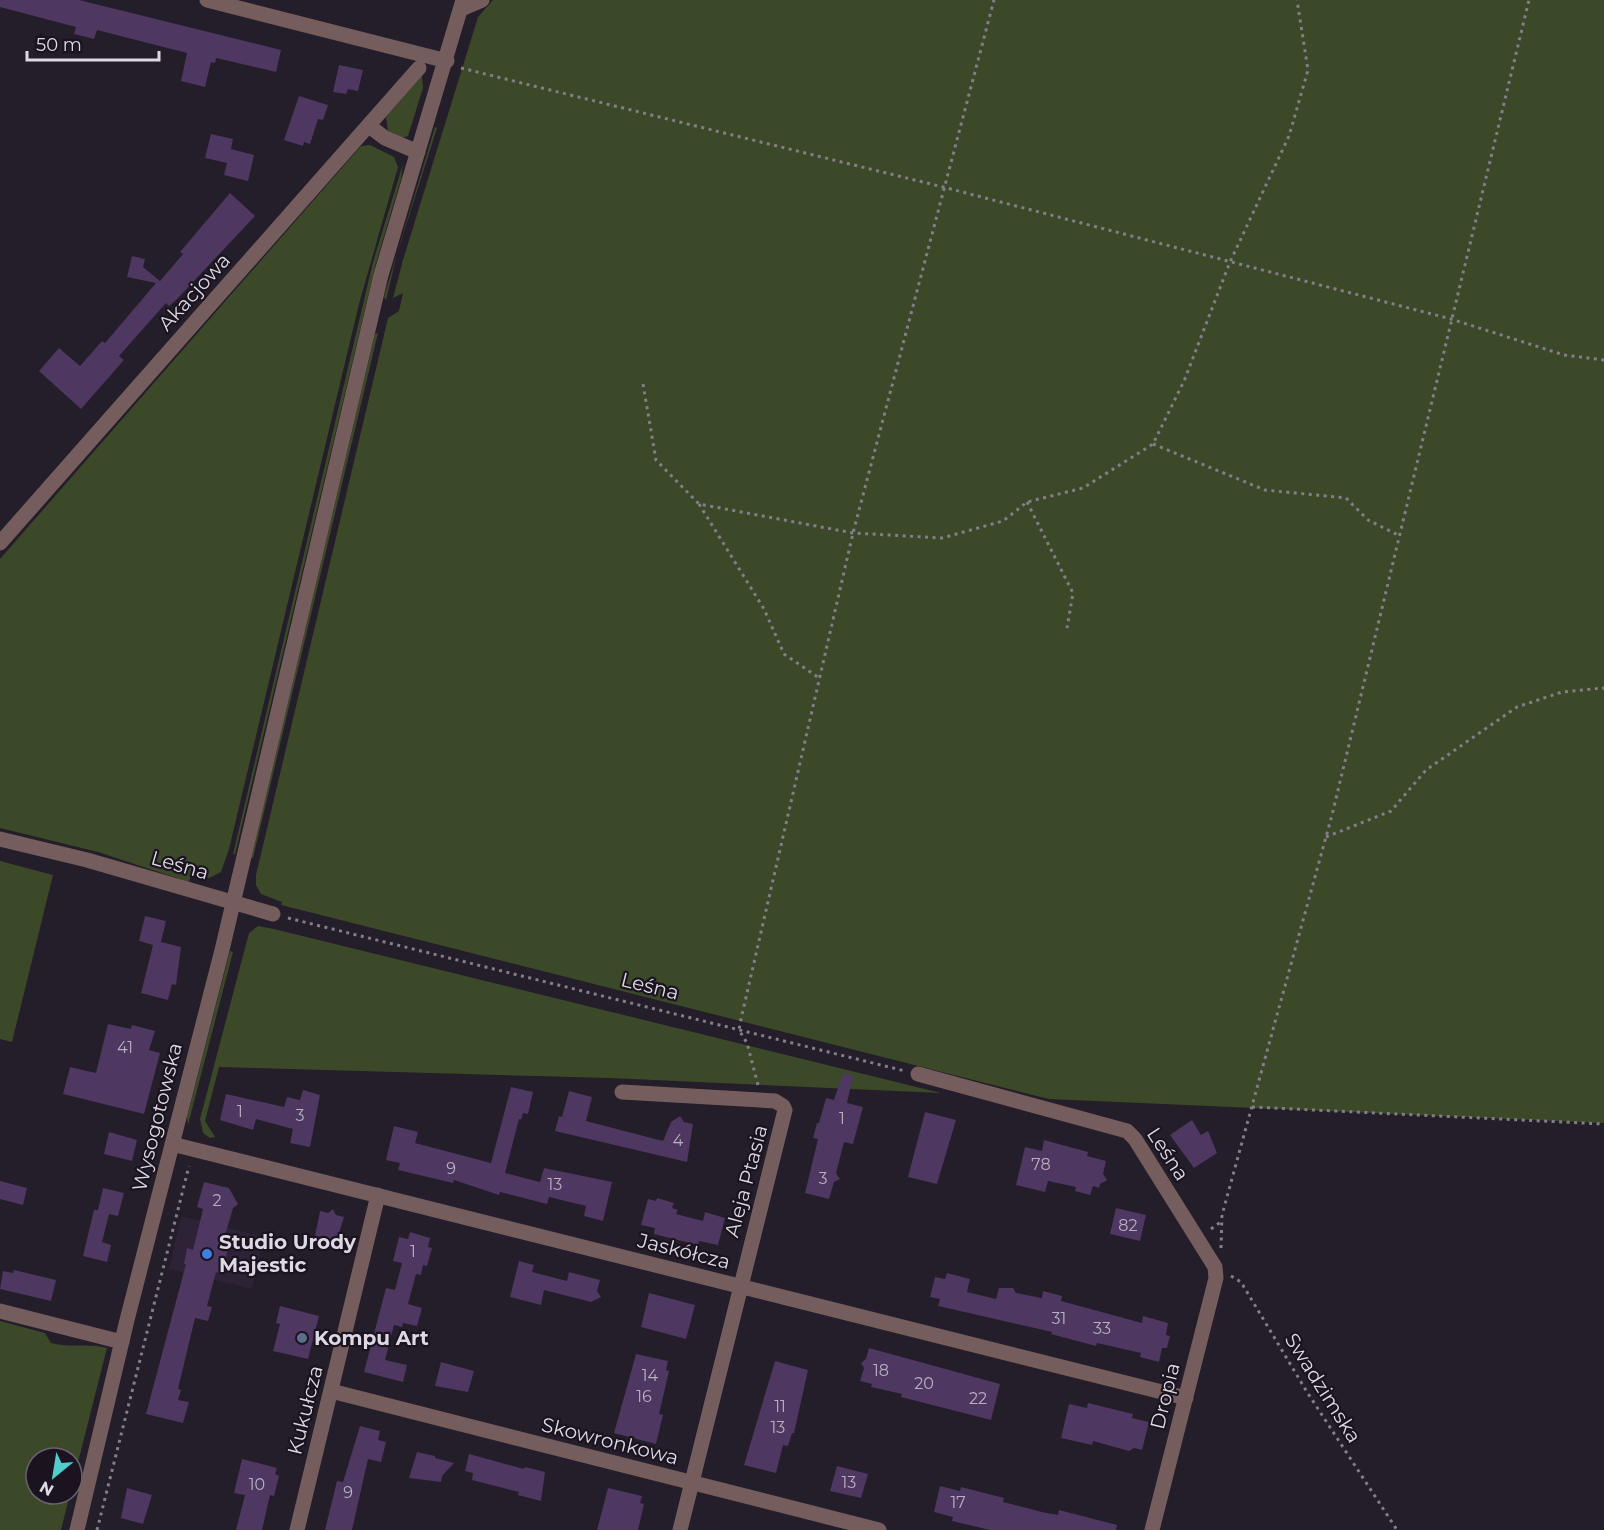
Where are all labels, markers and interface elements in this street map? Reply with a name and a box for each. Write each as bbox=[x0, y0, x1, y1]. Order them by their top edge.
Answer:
scale bar bbox=[27, 24, 159, 62]
text: 50 m bbox=[36, 34, 82, 56]
street label: Akacjowa bbox=[153, 248, 235, 336]
street label: Leśna bbox=[148, 845, 212, 885]
street label: Leśna bbox=[619, 967, 681, 1005]
house number: 41 bbox=[117, 1038, 133, 1057]
street label: Wysogotowska bbox=[127, 1040, 187, 1194]
house number: 1 bbox=[237, 1102, 243, 1121]
house number: 3 bbox=[295, 1106, 305, 1125]
house number: 1 bbox=[839, 1109, 845, 1128]
street label: Aleja Ptasia bbox=[720, 1122, 772, 1240]
street label: Leśna bbox=[1142, 1123, 1194, 1185]
house number: 4 bbox=[673, 1131, 684, 1150]
house number: 78 bbox=[1031, 1155, 1051, 1174]
house number: 9 bbox=[446, 1159, 456, 1178]
house number: 3 bbox=[818, 1169, 828, 1188]
house number: 13 bbox=[548, 1175, 562, 1194]
house number: 2 bbox=[212, 1191, 222, 1210]
house number: 82 bbox=[1118, 1216, 1138, 1235]
street label: Jaskółcza bbox=[634, 1228, 733, 1274]
place label: Studio Urody Majestic bbox=[219, 1230, 357, 1277]
house number: 1 bbox=[410, 1242, 416, 1261]
marker: Studio Urody Majestic bbox=[200, 1247, 214, 1261]
house number: 31 bbox=[1052, 1309, 1066, 1328]
house number: 33 bbox=[1093, 1319, 1111, 1338]
place label: Kompu Art bbox=[314, 1326, 429, 1350]
street label: Swadzimska bbox=[1280, 1329, 1366, 1447]
marker: Kompu Art bbox=[295, 1331, 309, 1345]
street label: Dropia bbox=[1145, 1360, 1185, 1432]
house number: 18 bbox=[873, 1361, 889, 1380]
street label: Kukułcza bbox=[282, 1363, 328, 1457]
house number: 14 bbox=[642, 1366, 659, 1385]
house number: 20 bbox=[914, 1374, 934, 1393]
house number: 16 bbox=[636, 1387, 652, 1406]
house number: 22 bbox=[969, 1389, 987, 1408]
house number: 11 bbox=[774, 1397, 786, 1416]
street label: Skowronkowa bbox=[539, 1412, 681, 1470]
house number: 13 bbox=[771, 1418, 785, 1437]
north arrow bbox=[24, 1446, 84, 1506]
house number: 13 bbox=[842, 1473, 856, 1492]
house number: 10 bbox=[249, 1475, 265, 1494]
text: N bbox=[36, 1477, 57, 1500]
house number: 9 bbox=[343, 1483, 353, 1502]
house number: 17 bbox=[950, 1493, 966, 1512]

